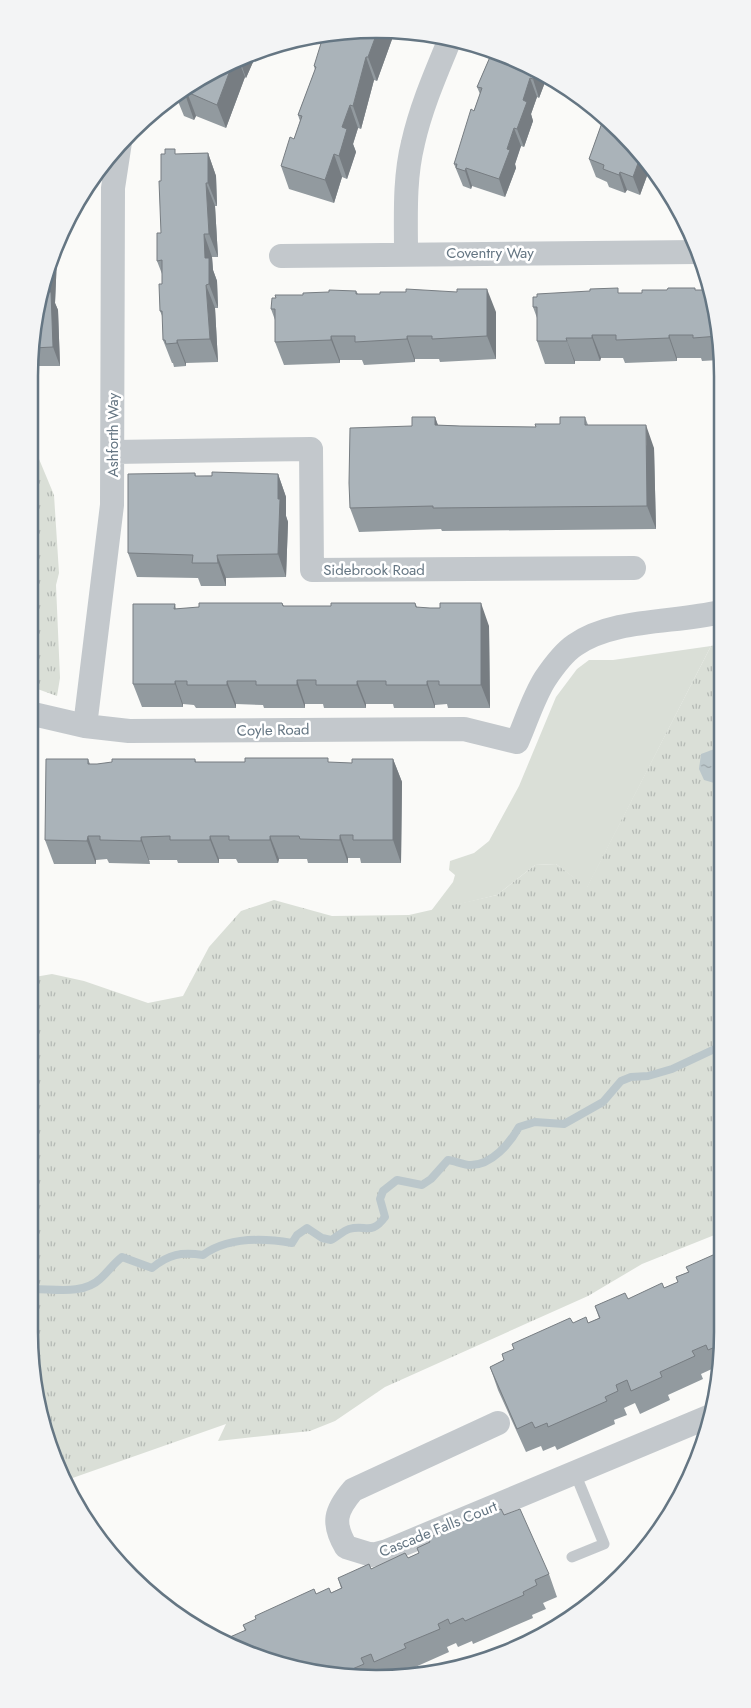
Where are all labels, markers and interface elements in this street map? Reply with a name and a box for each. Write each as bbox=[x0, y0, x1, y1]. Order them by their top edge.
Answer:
street label: Coventry Way bbox=[446, 242, 534, 264]
street label: Ashforth Way bbox=[102, 392, 124, 477]
street label: Sidebrook Road bbox=[323, 559, 425, 581]
street label: Coyle Road bbox=[236, 718, 310, 742]
street label: Cascade Falls Court bbox=[376, 1495, 501, 1563]

